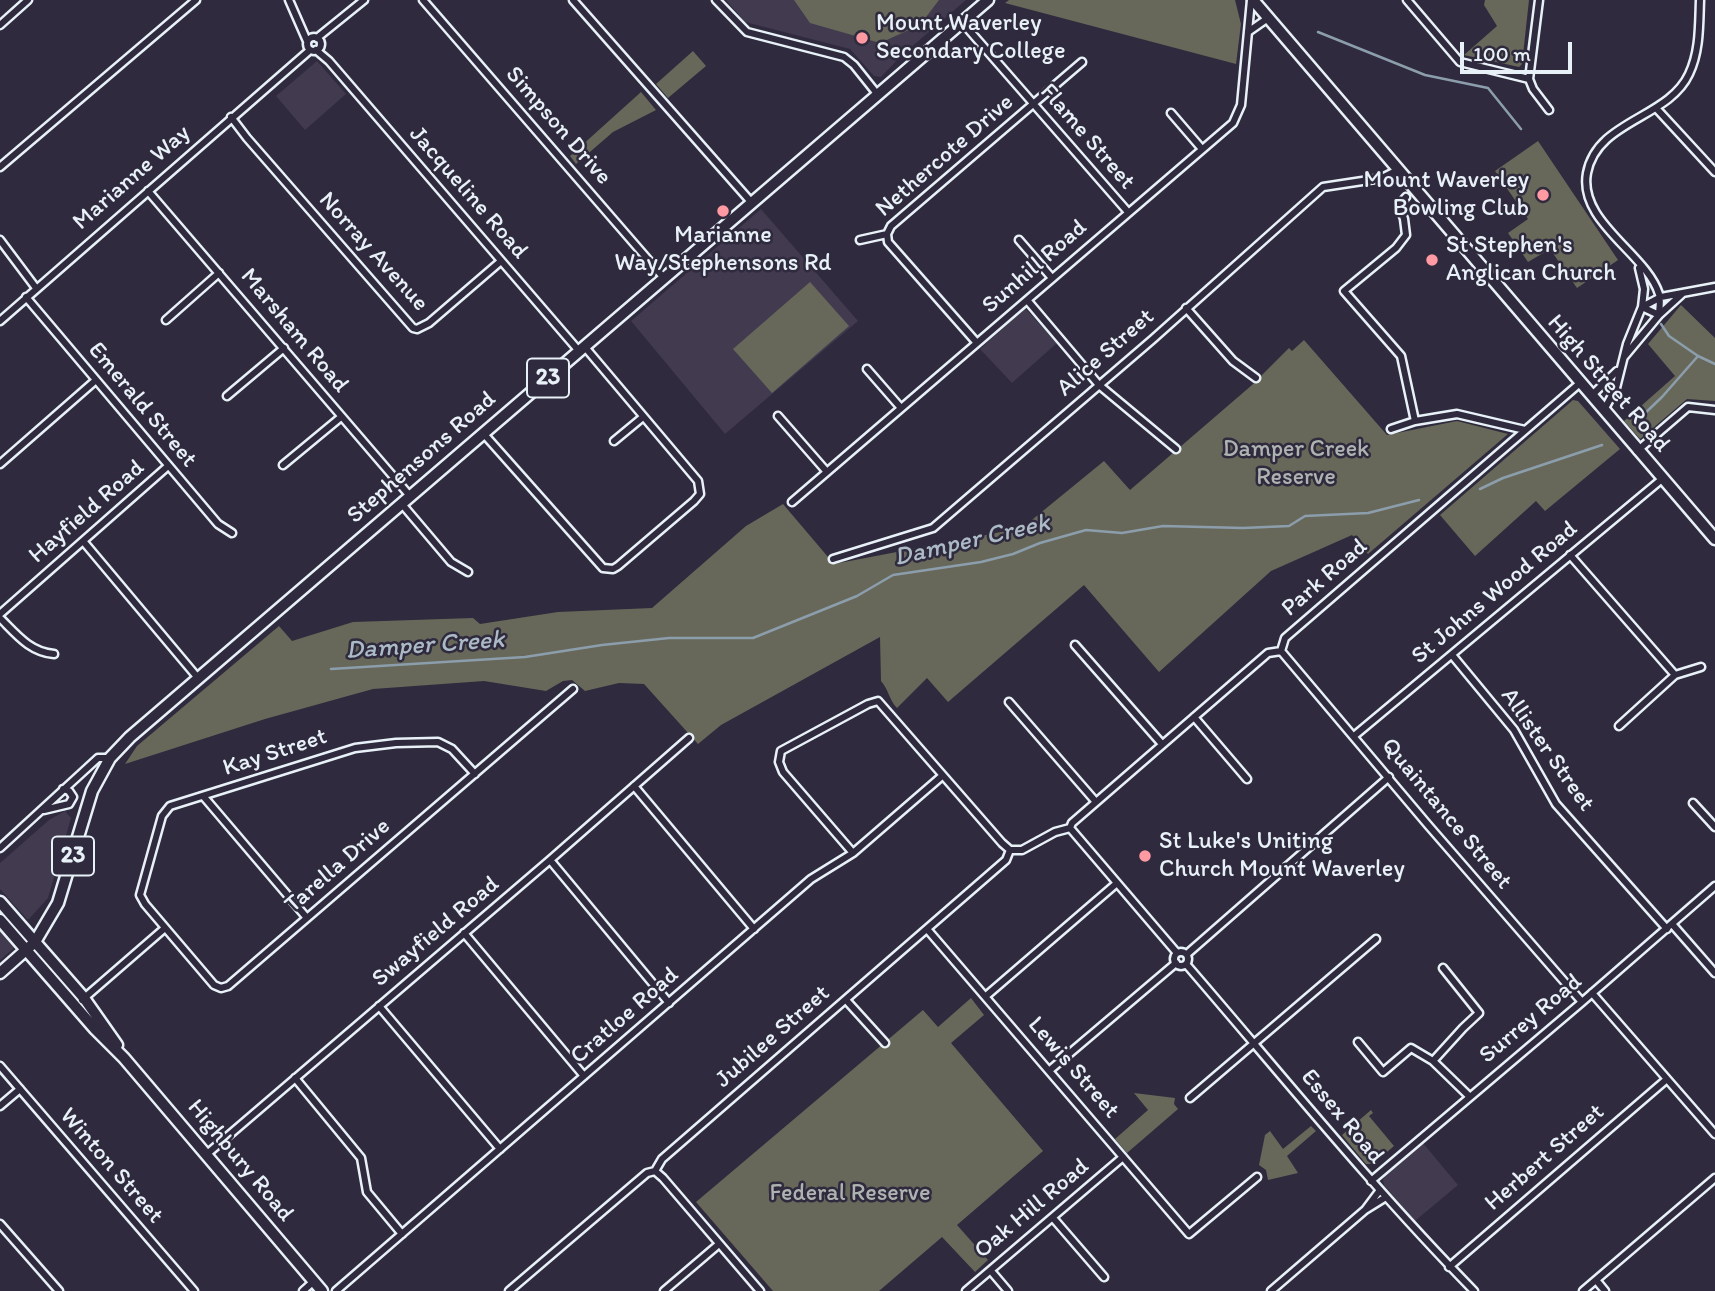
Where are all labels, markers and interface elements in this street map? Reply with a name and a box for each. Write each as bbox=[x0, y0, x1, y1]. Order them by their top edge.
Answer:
place label: Mount Waverley Secondary College bbox=[876, 10, 1065, 66]
scale bar bbox=[1463, 28, 1575, 72]
marker: Mount Waverley Secondary College bbox=[854, 30, 870, 46]
text: 100 m bbox=[1473, 41, 1531, 66]
street label: Simpson Drive bbox=[499, 61, 617, 191]
street label: Flame Street bbox=[1033, 78, 1141, 196]
street label: Nethercote Drive bbox=[870, 88, 1020, 224]
street label: Marianne Way bbox=[67, 119, 197, 237]
street label: Jacqueline Road bbox=[402, 121, 534, 265]
place label: Mount Waverley Bowling Club bbox=[1364, 167, 1529, 223]
street label: Norray Avenue bbox=[312, 186, 434, 318]
marker: Mount Waverley Bowling Club bbox=[1535, 187, 1551, 203]
marker: Marianne Way/Stephensons Rd bbox=[715, 203, 731, 219]
street label: Sunhill Road bbox=[977, 214, 1093, 320]
place label: Marianne Way/Stephensons Rd bbox=[615, 222, 831, 278]
place label: St Stephen's Anglican Church bbox=[1446, 232, 1616, 288]
marker: St Stephen's Anglican Church bbox=[1424, 252, 1440, 268]
street label: Marsham Road bbox=[234, 263, 354, 399]
street label: Alice Street bbox=[1051, 303, 1161, 403]
street label: High Street Road bbox=[1540, 309, 1676, 459]
street label: Emerald Street bbox=[81, 337, 203, 473]
road number: 23 bbox=[527, 358, 569, 398]
street label: Stephensons Road bbox=[342, 386, 502, 530]
park label: Damper Creek Reserve bbox=[1223, 436, 1369, 492]
street label: Hayfield Road bbox=[23, 454, 151, 570]
water label: Damper Creek bbox=[891, 508, 1053, 574]
street label: St Johns Wood Road bbox=[1406, 515, 1584, 671]
street label: Park Road bbox=[1276, 533, 1374, 623]
water label: Damper Creek bbox=[345, 625, 505, 667]
street label: Allister Street bbox=[1494, 683, 1600, 817]
street label: Kay Street bbox=[219, 723, 331, 783]
street label: Quaintance Street bbox=[1374, 732, 1518, 896]
street label: Tarella Drive bbox=[279, 812, 397, 920]
place label: St Luke's Uniting Church Mount Waverley bbox=[1159, 828, 1405, 884]
road number: 23 bbox=[52, 836, 94, 876]
marker: St Luke's Uniting Church Mount Waverley bbox=[1137, 848, 1153, 864]
street label: Swayfield Road bbox=[367, 870, 505, 994]
street label: Cratloe Road bbox=[565, 961, 685, 1071]
street label: Surrey Road bbox=[1474, 968, 1588, 1070]
street label: Jubilee Street bbox=[710, 980, 836, 1094]
street label: Lewis Street bbox=[1021, 1011, 1125, 1125]
street label: Essex Road bbox=[1294, 1064, 1390, 1170]
street label: Highbury Road bbox=[180, 1094, 300, 1228]
street label: Herbert Street bbox=[1479, 1098, 1611, 1218]
street label: Winton Street bbox=[53, 1102, 169, 1230]
street label: Oak Hill Road bbox=[969, 1153, 1095, 1265]
park label: Federal Reserve bbox=[770, 1180, 930, 1208]

